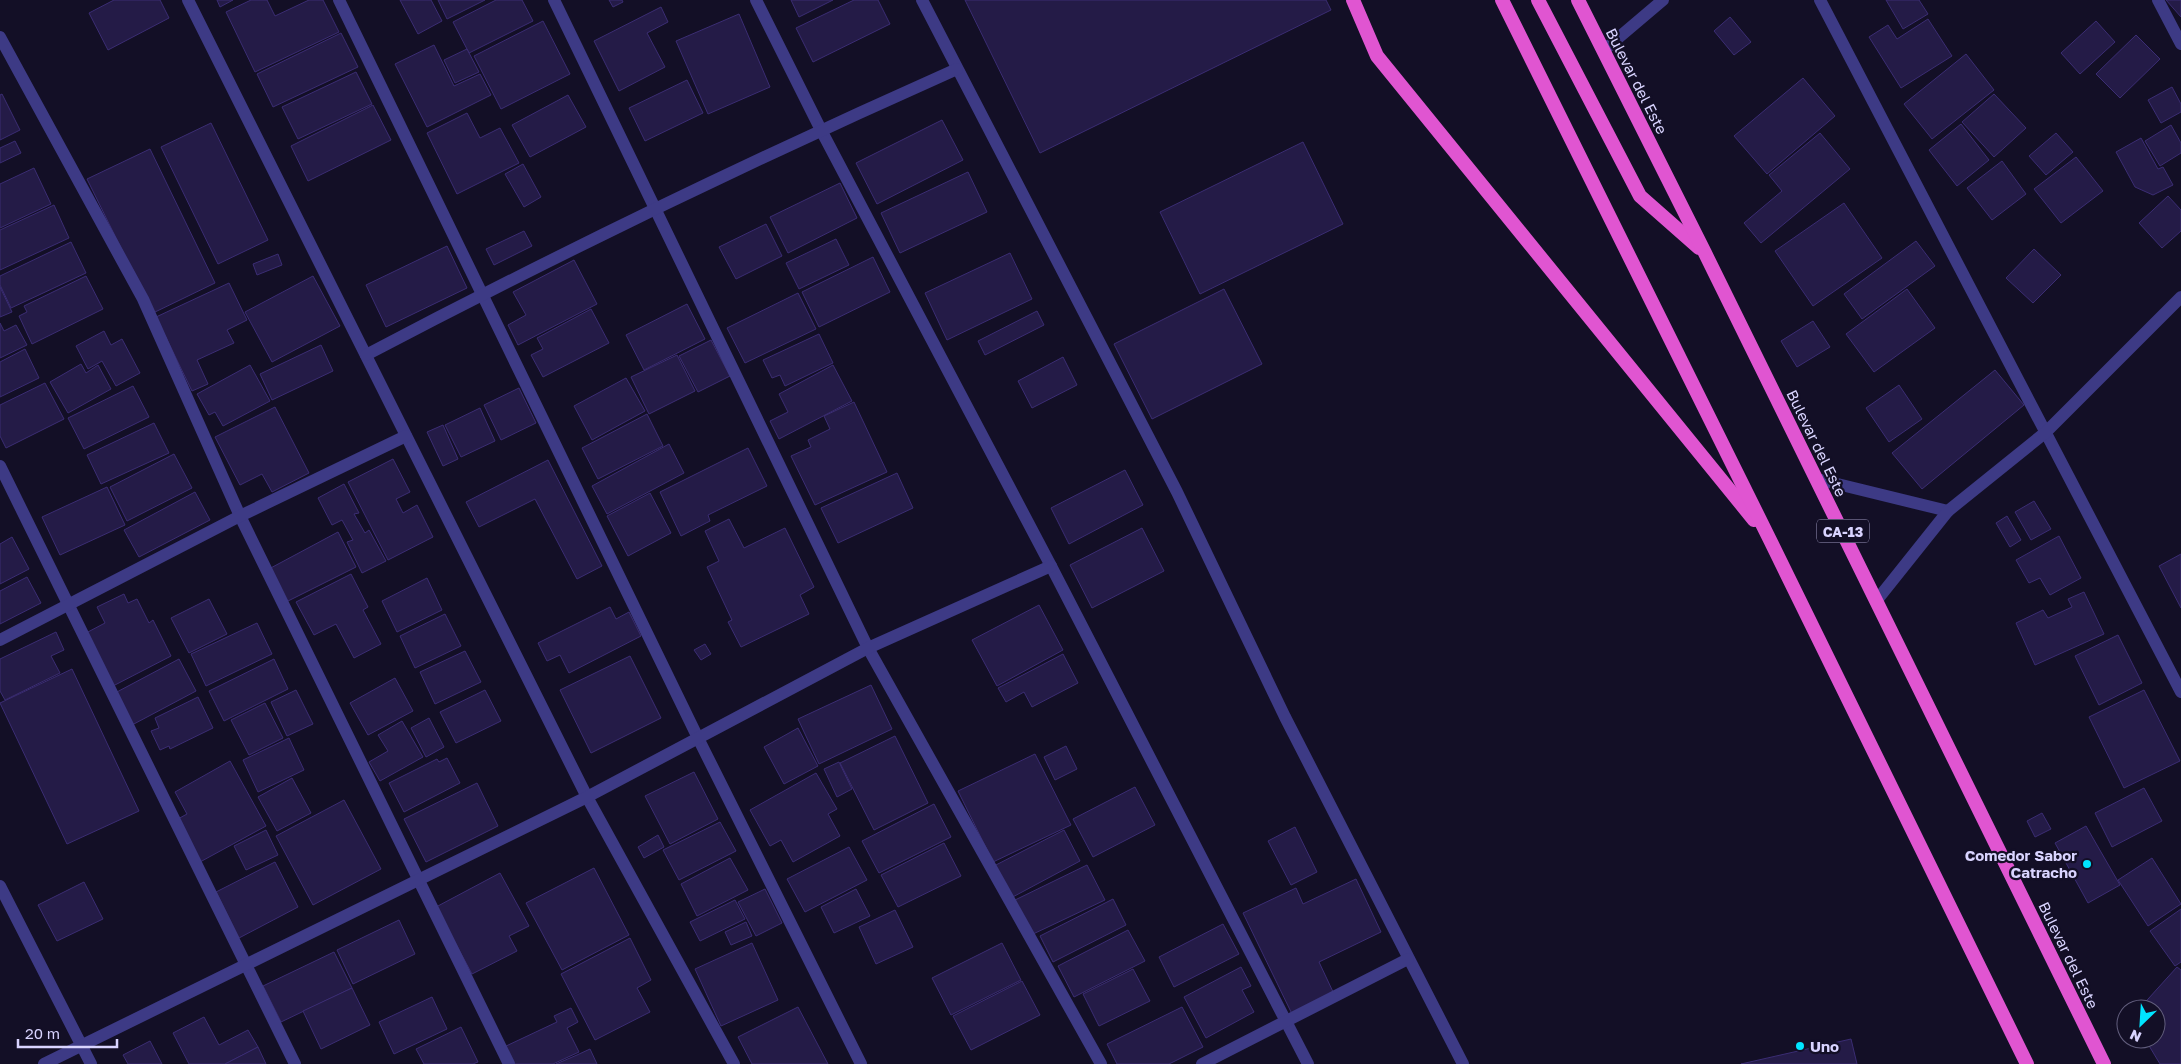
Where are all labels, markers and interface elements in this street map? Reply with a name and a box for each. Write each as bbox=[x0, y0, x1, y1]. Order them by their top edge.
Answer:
street label: Bulevar del Este bbox=[1603, 25, 1672, 137]
street label: Bulevar del Este bbox=[1783, 387, 1851, 500]
road number: CA-13 bbox=[1817, 520, 1869, 542]
place label: Comedor Sabor Catracho bbox=[1965, 846, 2077, 881]
marker: Comedor Sabor Catracho bbox=[2081, 858, 2093, 870]
street label: Bulevar del Este bbox=[2035, 899, 2103, 1012]
north arrow bbox=[2116, 999, 2166, 1049]
scale bar bbox=[18, 1016, 116, 1048]
text: 20 m bbox=[25, 1024, 60, 1042]
text: N bbox=[2127, 1026, 2144, 1046]
place label: Uno bbox=[1810, 1037, 1839, 1055]
marker: Uno bbox=[1794, 1040, 1806, 1052]

